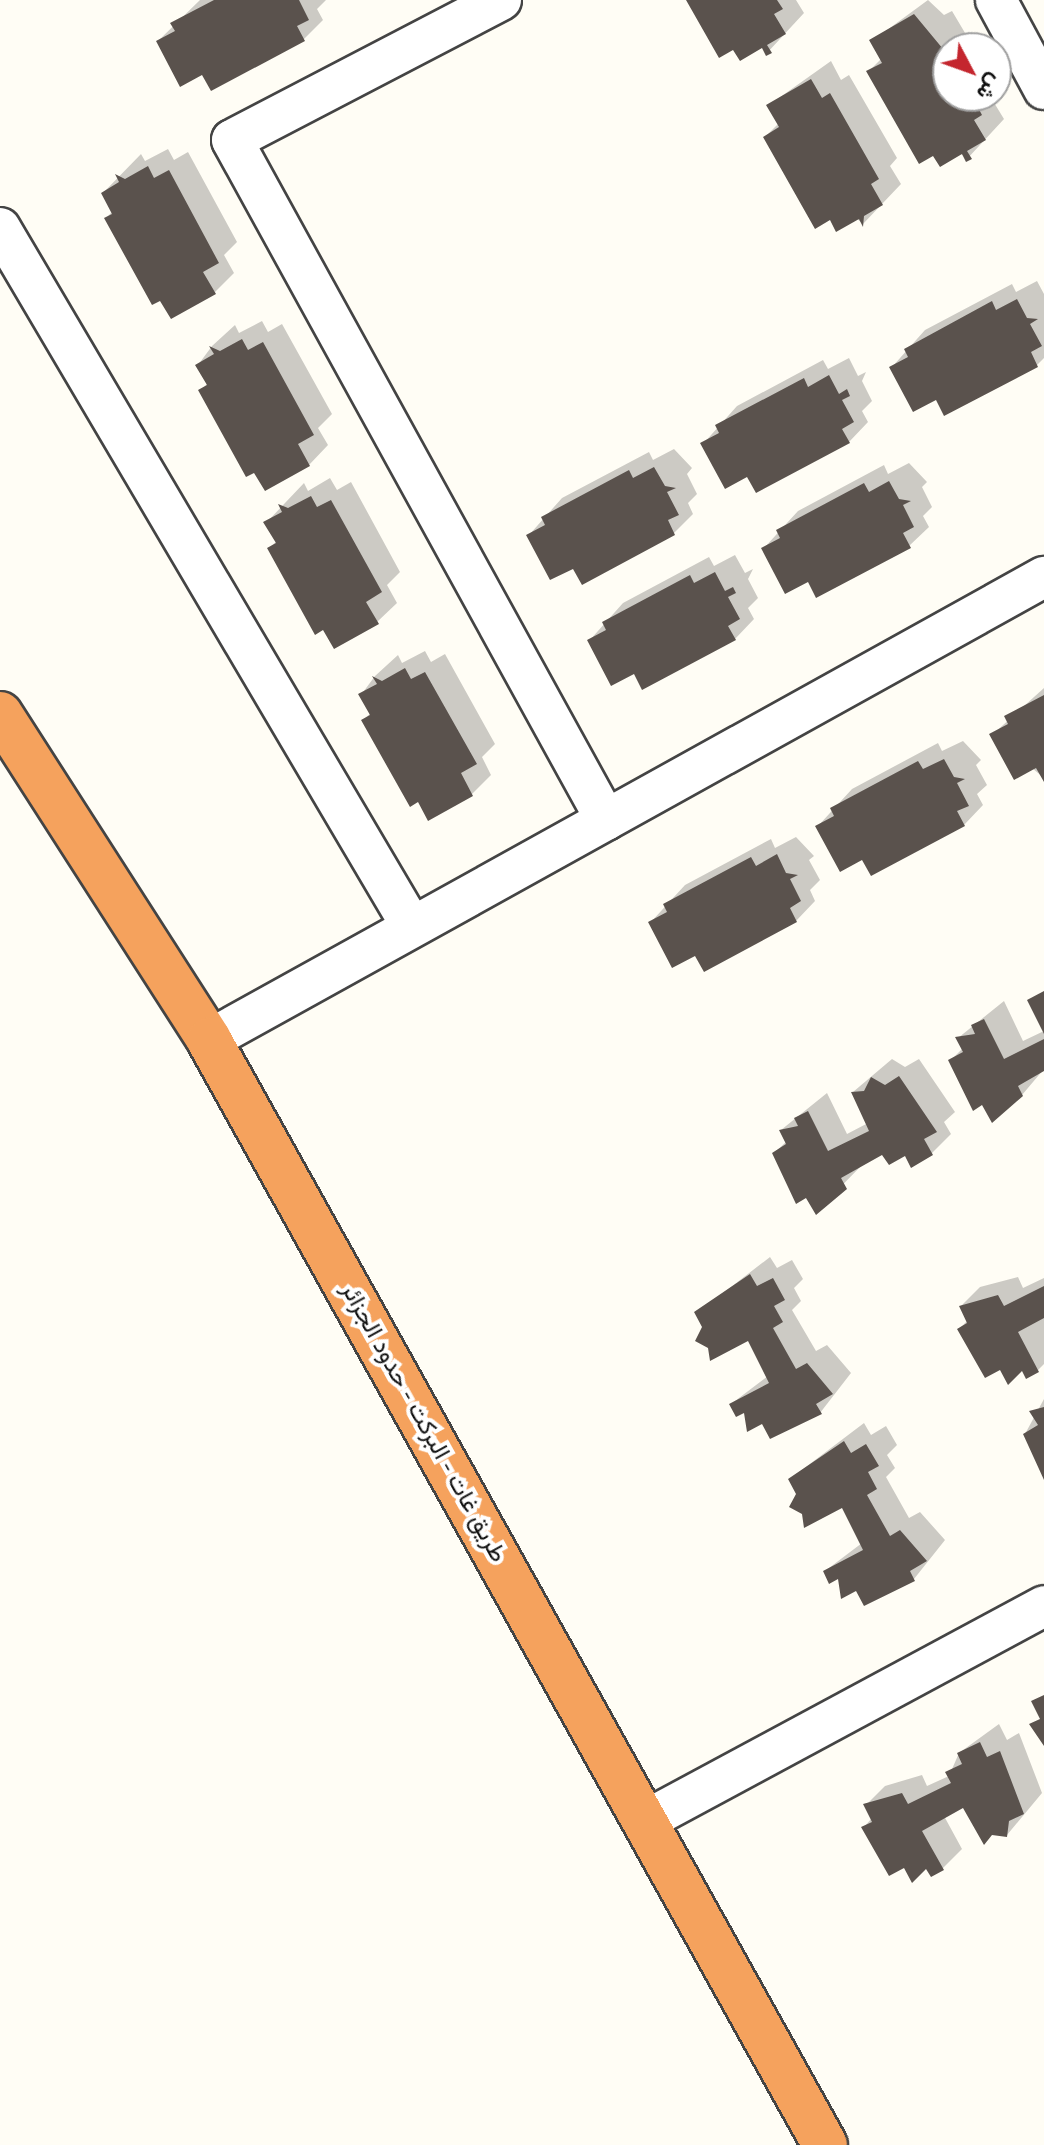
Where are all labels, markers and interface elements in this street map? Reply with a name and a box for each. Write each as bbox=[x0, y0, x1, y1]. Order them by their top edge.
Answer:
north arrow bbox=[932, 32, 1012, 112]
text: ش bbox=[968, 66, 1010, 108]
street label: طريق غات - البركت - حدود الجزائر bbox=[334, 1278, 512, 1568]

